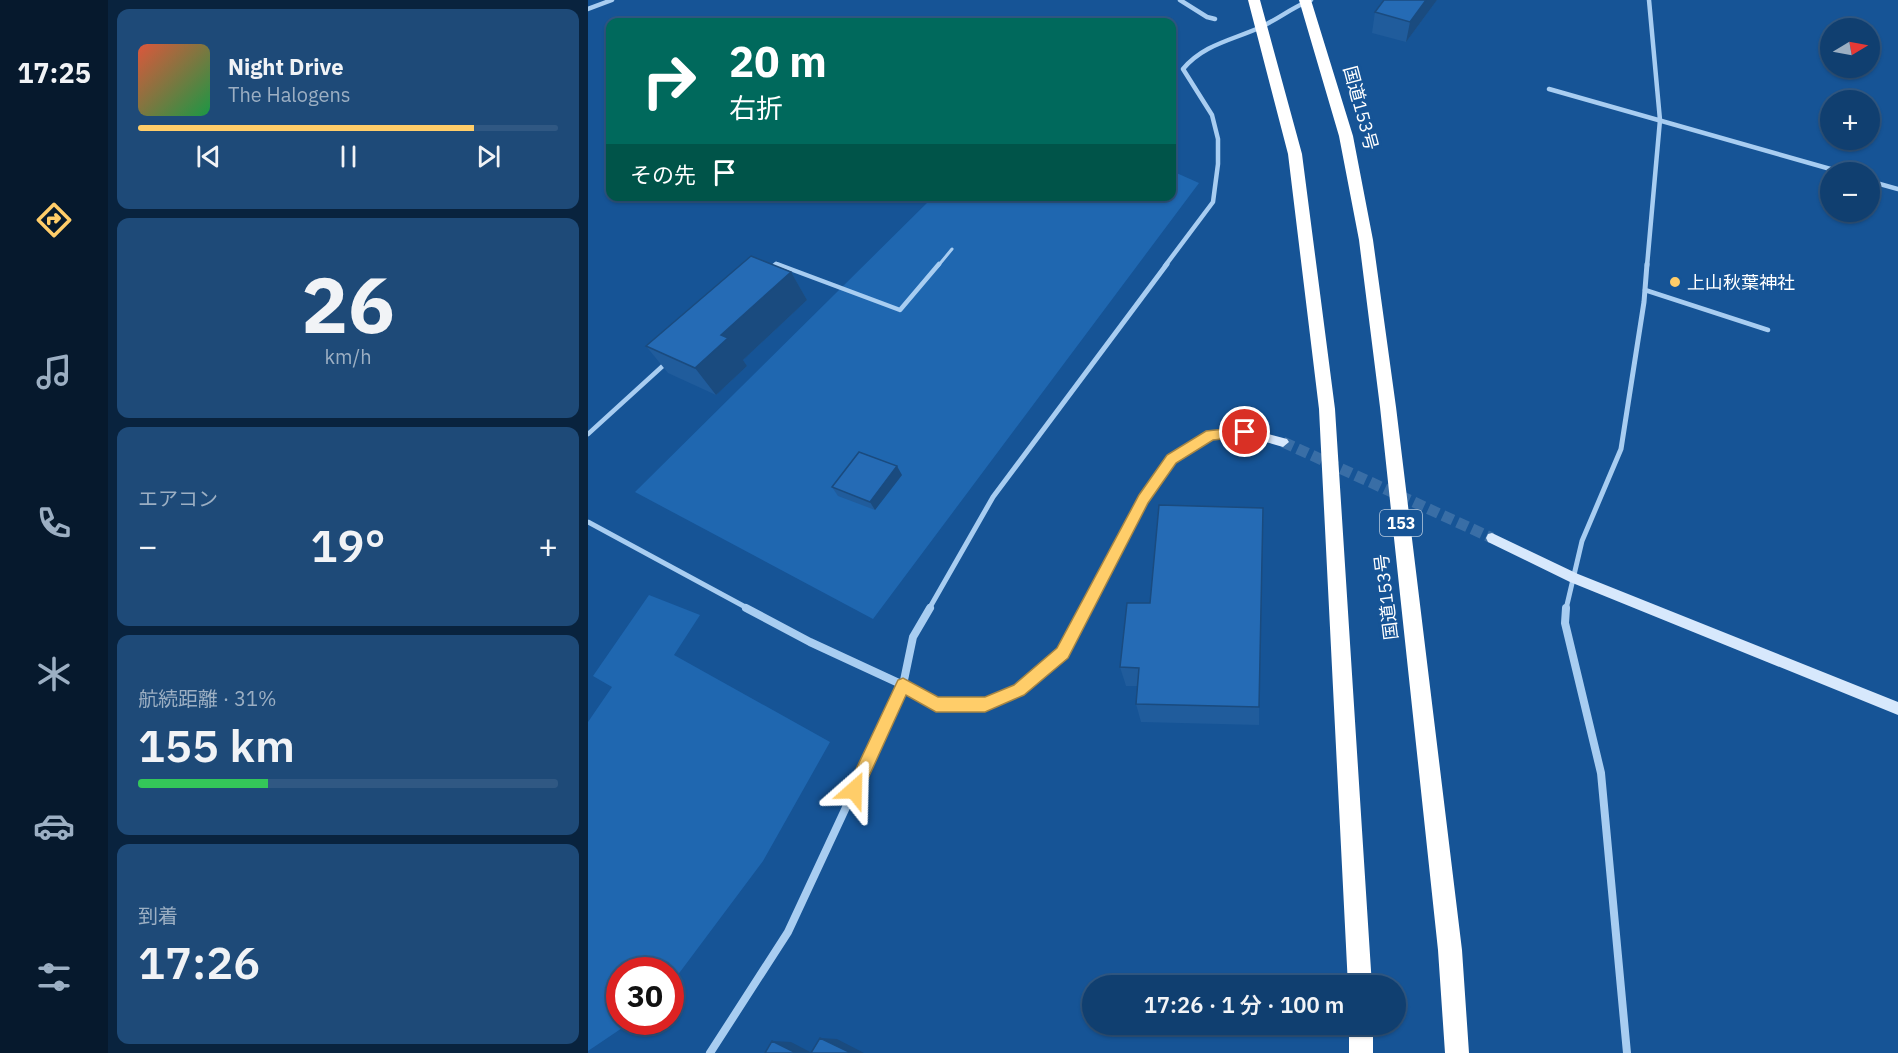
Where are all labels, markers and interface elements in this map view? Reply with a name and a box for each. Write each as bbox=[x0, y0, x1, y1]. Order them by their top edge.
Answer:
north arrow bbox=[1820, 18, 1880, 78]
map controls bbox=[1820, 18, 1880, 222]
text: 20 m bbox=[729, 34, 827, 89]
icon: right bbox=[630, 42, 708, 120]
text: Night Drive bbox=[228, 52, 344, 81]
text: 17:25 bbox=[17, 55, 91, 90]
street label: 国道153号 bbox=[1339, 63, 1383, 153]
text: The Halogens bbox=[228, 81, 350, 108]
text: 右折 bbox=[729, 90, 783, 125]
button: + bbox=[1820, 90, 1880, 150]
icon: previous bbox=[192, 140, 225, 173]
icon: pause bbox=[332, 140, 365, 173]
icon: next bbox=[472, 140, 505, 173]
icon: arrive bbox=[708, 156, 741, 189]
text: その先 bbox=[630, 160, 696, 189]
button: − bbox=[1820, 162, 1880, 222]
icon: directions bbox=[33, 199, 75, 241]
text: 26 bbox=[301, 253, 395, 354]
place label: 上山秋葉神社 bbox=[1687, 271, 1795, 294]
marker: 上山秋葉神社 bbox=[1668, 275, 1682, 289]
text: km/h bbox=[324, 343, 372, 370]
icon: music bbox=[33, 351, 75, 393]
pin bbox=[1219, 406, 1270, 457]
icon: arrive bbox=[1228, 415, 1261, 448]
text: エアコン bbox=[138, 485, 218, 512]
icon: phone bbox=[33, 502, 75, 544]
road number: 153 bbox=[1380, 510, 1422, 536]
text: 19° bbox=[310, 516, 386, 574]
text: − bbox=[138, 524, 158, 567]
text: + bbox=[538, 524, 558, 567]
street label: 国道153号 bbox=[1369, 553, 1403, 641]
icon: climate bbox=[33, 653, 75, 695]
text: 航続距離 · 31% bbox=[138, 685, 277, 712]
text: 155 km bbox=[138, 716, 295, 774]
position arrow bbox=[822, 758, 886, 822]
icon: car bbox=[33, 805, 75, 847]
text: 到着 bbox=[138, 902, 178, 929]
text: 17:26 bbox=[138, 933, 260, 991]
icon: filters bbox=[33, 956, 75, 998]
speed limit sign: 30 bbox=[606, 957, 684, 1035]
text: 17:26 · 1 分 · 100 m bbox=[1144, 990, 1344, 1019]

